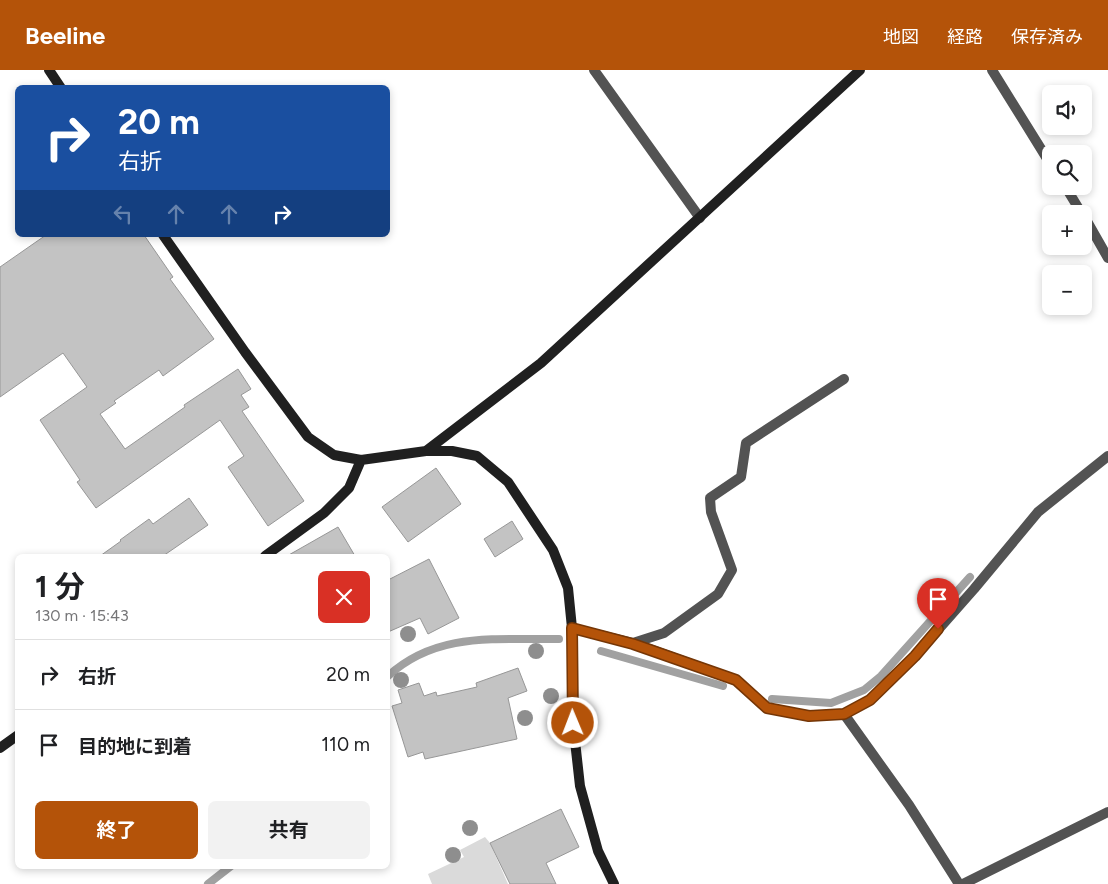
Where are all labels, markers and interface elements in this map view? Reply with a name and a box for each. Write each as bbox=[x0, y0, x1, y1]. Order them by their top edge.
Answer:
text: Beeline bbox=[25, 21, 105, 50]
text: 地図 bbox=[883, 26, 919, 48]
text: 経路 bbox=[947, 26, 983, 48]
text: 保存済み bbox=[1011, 26, 1083, 48]
map controls bbox=[1042, 85, 1092, 315]
button: sound bbox=[1042, 85, 1092, 135]
text: 20 m bbox=[118, 101, 200, 143]
icon: right bbox=[35, 105, 100, 170]
button: search bbox=[1042, 145, 1092, 195]
text: 右折 bbox=[118, 148, 162, 175]
icon: left bbox=[109, 200, 137, 228]
icon: ahead bbox=[162, 200, 190, 228]
icon: ahead bbox=[215, 200, 243, 228]
icon: right bbox=[268, 200, 296, 228]
button: + bbox=[1042, 205, 1092, 255]
button: − bbox=[1042, 265, 1092, 315]
text: 1 分 bbox=[35, 568, 85, 605]
button: close bbox=[318, 571, 370, 623]
pin bbox=[917, 578, 959, 629]
icon: arrive bbox=[924, 585, 952, 613]
text: 130 m · 15:43 bbox=[35, 606, 129, 625]
icon: right bbox=[35, 661, 63, 689]
text: 20 m bbox=[326, 663, 370, 686]
text: 右折 bbox=[78, 665, 116, 688]
position arrow bbox=[546, 696, 598, 748]
icon: arrive bbox=[35, 731, 63, 759]
text: 110 m bbox=[321, 733, 370, 756]
text: 目的地に到着 bbox=[78, 735, 192, 758]
button: 終了 bbox=[35, 801, 198, 859]
button: 共有 bbox=[208, 801, 370, 859]

